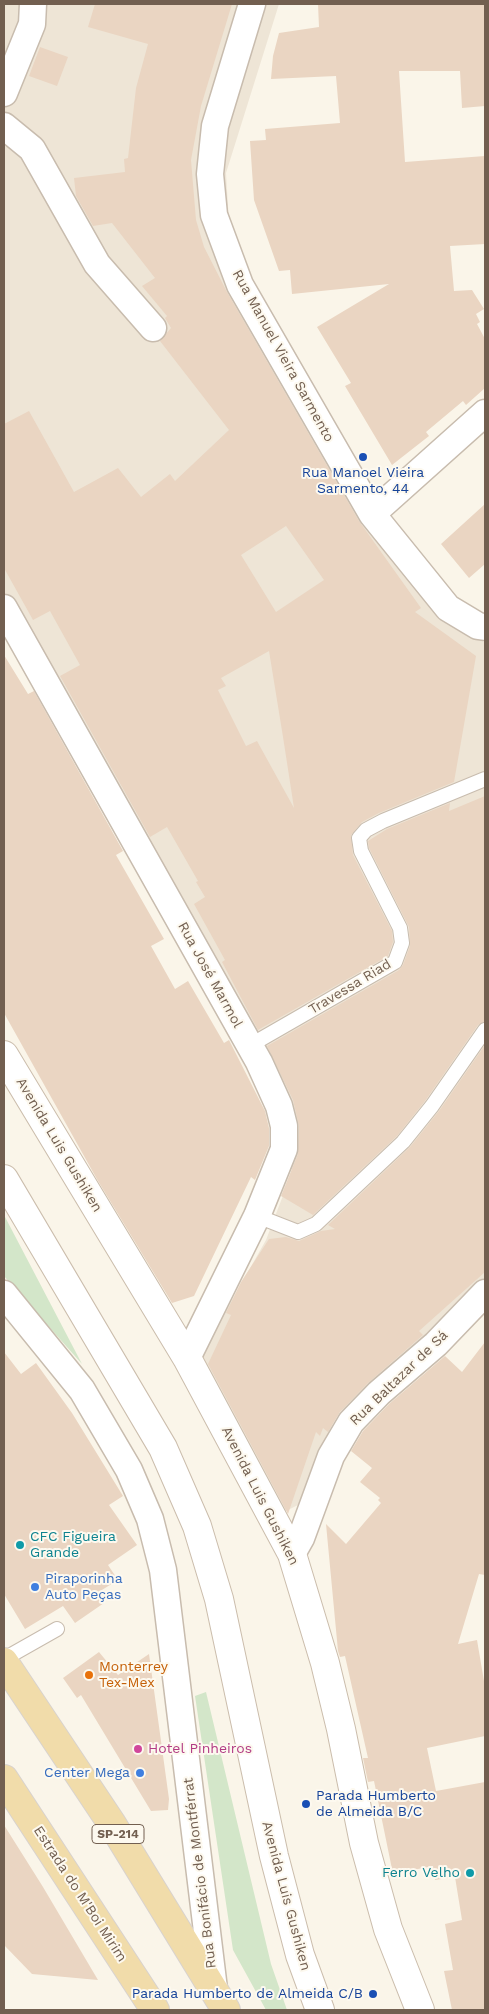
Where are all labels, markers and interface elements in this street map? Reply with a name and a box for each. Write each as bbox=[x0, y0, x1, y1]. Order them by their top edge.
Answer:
street label: Rua Manuel Vieira Sarmento bbox=[229, 267, 337, 445]
marker: Rua Manoel Vieira Sarmento, 44 bbox=[357, 451, 369, 463]
place label: Rua Manoel Vieira Sarmento, 44 bbox=[302, 465, 424, 498]
street label: Rua José Marmol bbox=[174, 919, 246, 1031]
street label: Travessa Riad bbox=[306, 956, 394, 1018]
street label: Avenida Luis Gushiken bbox=[12, 1075, 106, 1215]
street label: Rua Baltazar de Sá bbox=[347, 1327, 451, 1429]
street label: Avenida Luis Gushiken bbox=[218, 1424, 302, 1568]
place label: CFC Figueira Grande bbox=[30, 1529, 116, 1561]
marker: CFC Figueira Grande bbox=[14, 1539, 26, 1551]
place label: Piraporinha Auto Peças bbox=[45, 1571, 123, 1604]
marker: Piraporinha Auto Peças bbox=[29, 1581, 41, 1593]
place label: Monterrey Tex-Mex bbox=[99, 1659, 168, 1691]
marker: Monterrey Tex-Mex bbox=[83, 1669, 95, 1681]
place label: Hotel Pinheiros bbox=[148, 1741, 252, 1757]
marker: Hotel Pinheiros bbox=[132, 1743, 144, 1755]
place label: Center Mega bbox=[44, 1765, 130, 1781]
marker: Center Mega bbox=[134, 1767, 146, 1779]
street label: Rua Bonifácio de Montférrat bbox=[180, 1777, 220, 1969]
place label: Parada Humberto de Almeida B/C bbox=[316, 1788, 436, 1820]
marker: Parada Humberto de Almeida B/C bbox=[300, 1798, 312, 1810]
street label: Avenida Luis Gushiken bbox=[258, 1820, 314, 1972]
street label: Estrada do M'Boi Mirim bbox=[30, 1823, 130, 1965]
road number: SP-214 bbox=[92, 1825, 144, 1844]
place label: Ferro Velho bbox=[382, 1865, 460, 1881]
marker: Ferro Velho bbox=[464, 1867, 476, 1879]
place label: Parada Humberto de Almeida C/B bbox=[132, 1986, 363, 2002]
marker: Parada Humberto de Almeida C/B bbox=[367, 1988, 379, 2000]

